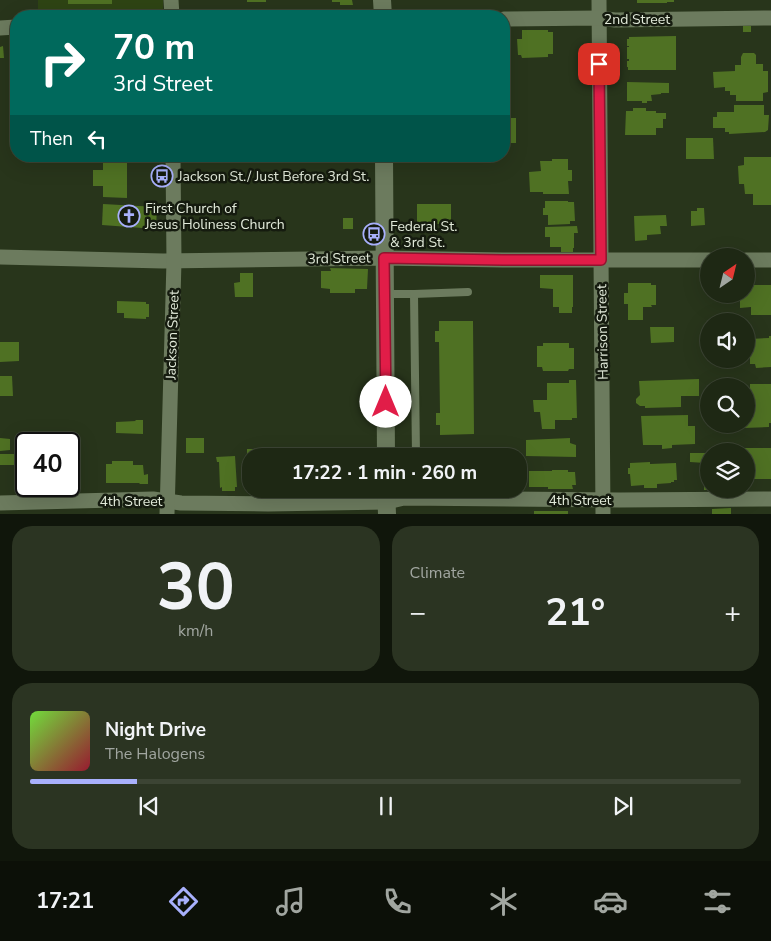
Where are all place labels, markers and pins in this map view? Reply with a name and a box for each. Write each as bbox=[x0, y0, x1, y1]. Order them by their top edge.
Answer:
pin bbox=[578, 43, 620, 85]
bus stop icon: Jackson St./ Just Before 3rd St. bbox=[150, 164, 174, 188]
place label: Jackson St./ Just Before 3rd St. bbox=[177, 167, 369, 186]
place label: First Church of Jesus Holiness Church bbox=[144, 199, 285, 234]
church icon: First Church of Jesus Holiness Church bbox=[117, 204, 141, 228]
place label: Federal St. & 3rd St. bbox=[390, 217, 457, 252]
bus stop icon: Federal St. & 3rd St. bbox=[362, 222, 386, 246]

